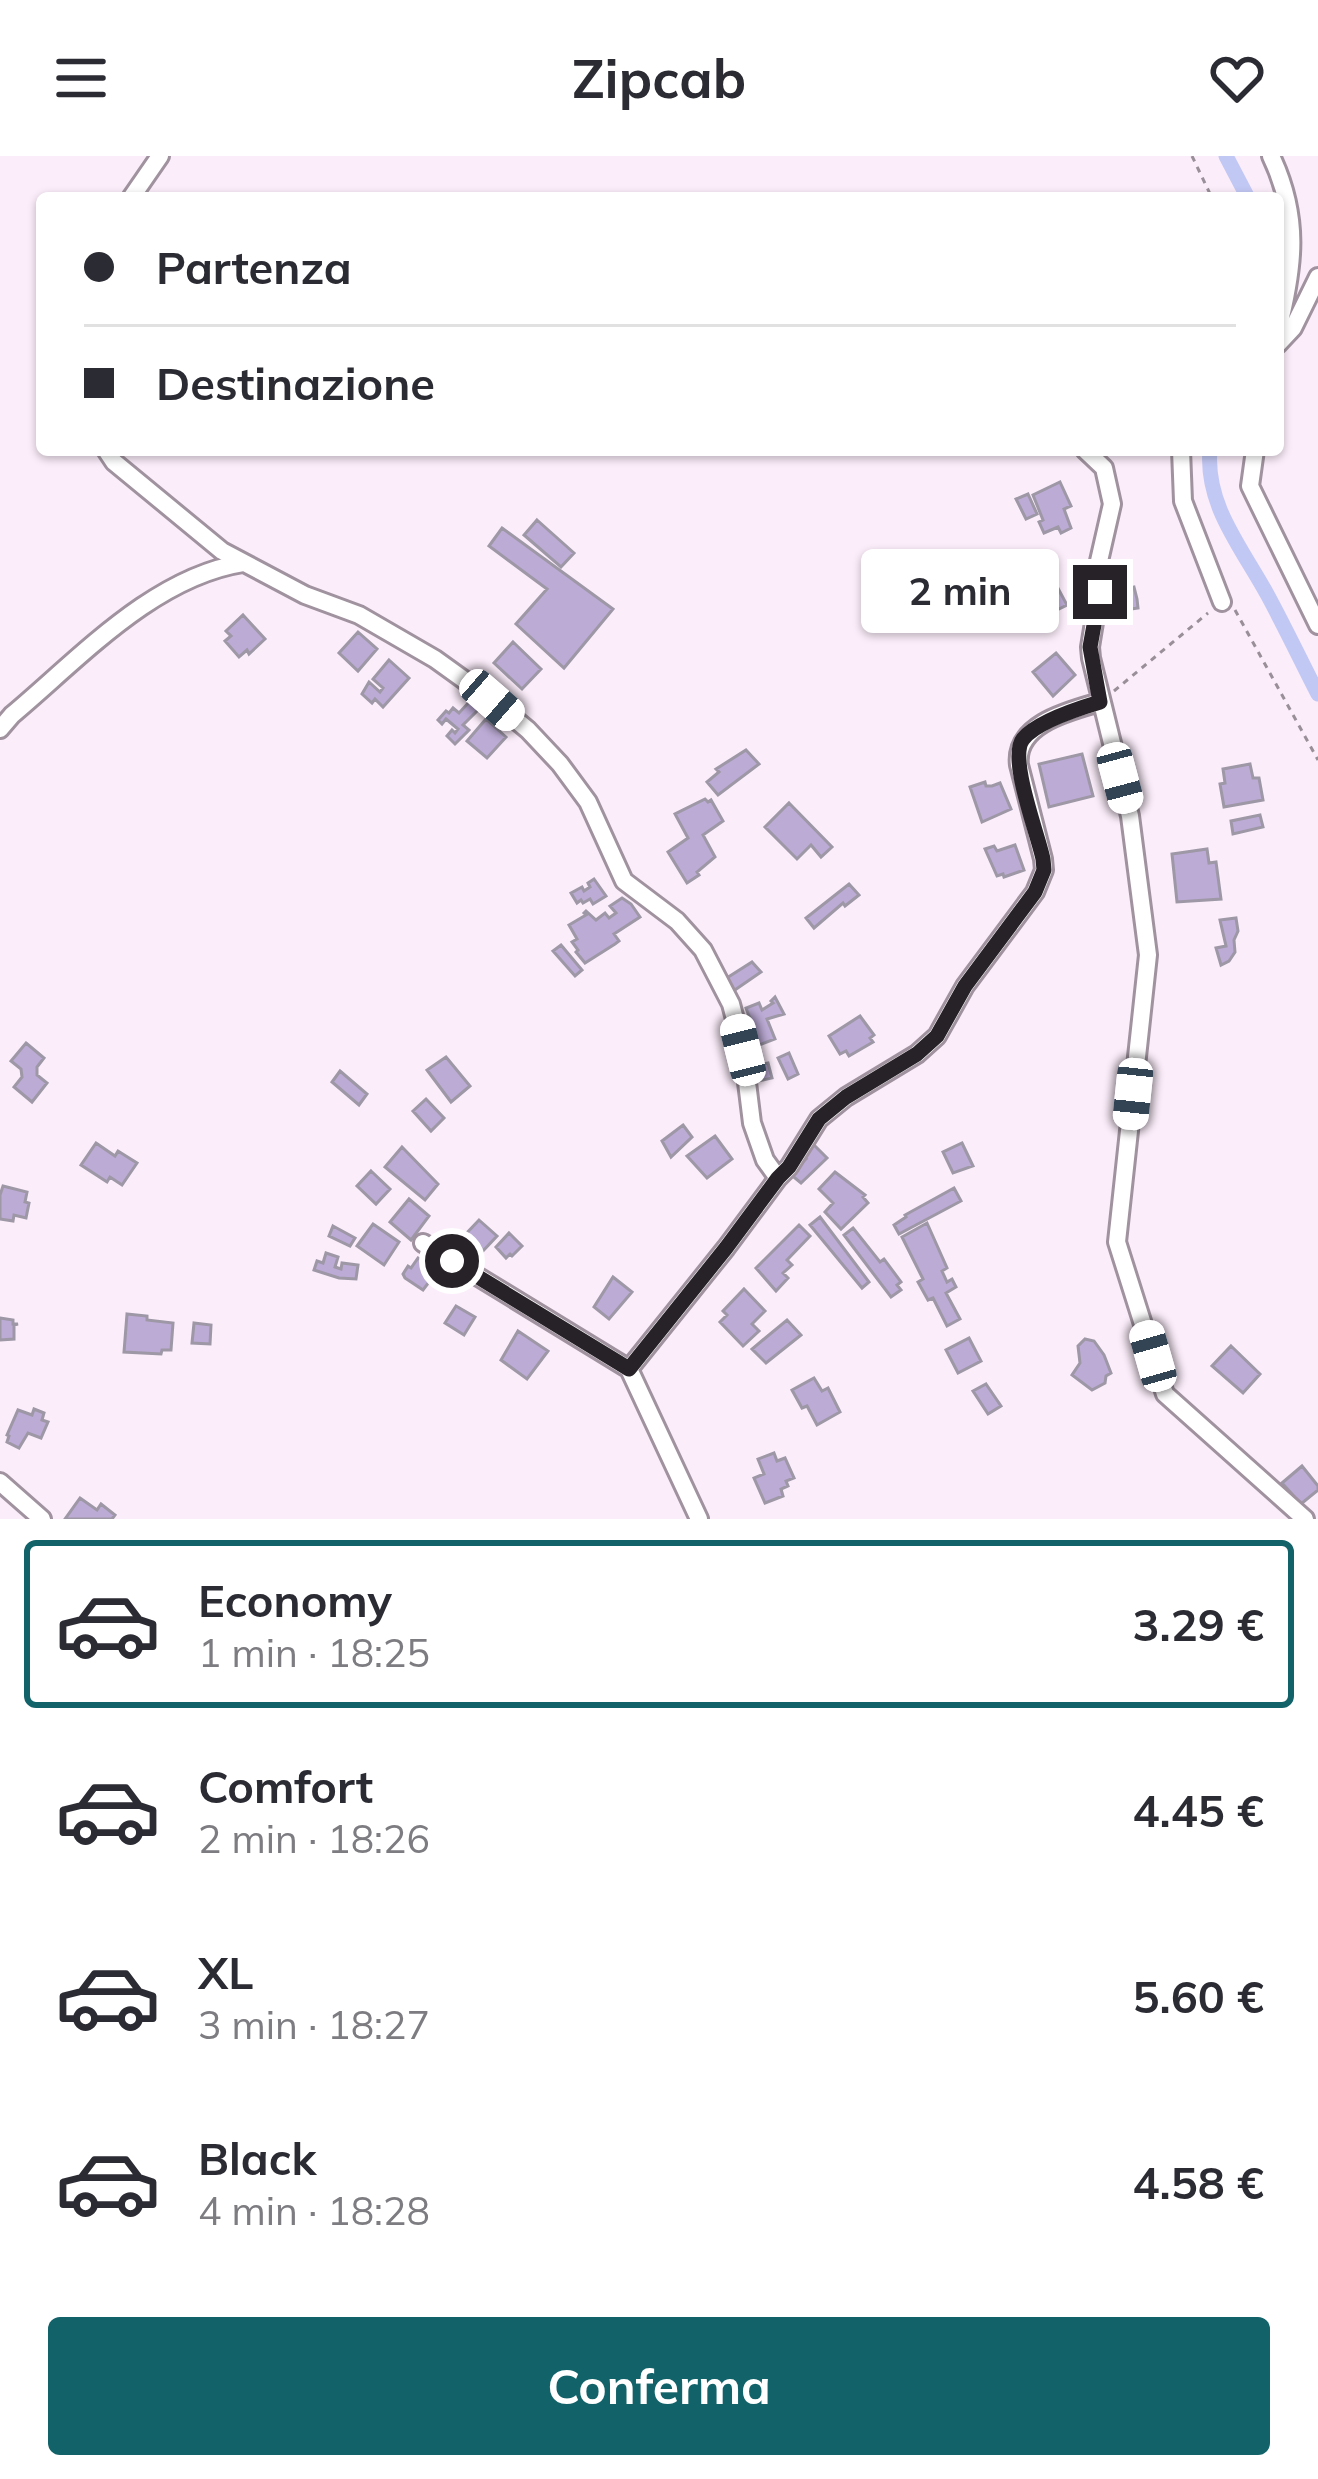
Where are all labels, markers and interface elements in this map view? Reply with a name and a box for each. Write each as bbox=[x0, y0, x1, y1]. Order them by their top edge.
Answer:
text: Zipcab bbox=[572, 44, 746, 112]
icon: menu bbox=[48, 45, 114, 111]
icon: heart bbox=[1204, 45, 1270, 111]
text: Partenza bbox=[156, 239, 352, 295]
text: Destinazione bbox=[156, 355, 435, 411]
callout: 2 min bbox=[860, 550, 1058, 634]
route end bbox=[1073, 565, 1127, 619]
text: 2 min bbox=[909, 566, 1011, 615]
car bbox=[453, 663, 531, 737]
car bbox=[1093, 739, 1147, 817]
car bbox=[717, 1011, 769, 1089]
car bbox=[1111, 1056, 1155, 1132]
route start bbox=[425, 1234, 479, 1288]
car bbox=[1126, 1316, 1180, 1396]
icon: car bbox=[54, 1570, 162, 1678]
text: Economy bbox=[198, 1572, 392, 1628]
text: 3.29 € bbox=[1133, 1596, 1264, 1652]
text: 1 min · 18:25 bbox=[198, 1628, 430, 1677]
icon: car bbox=[54, 1756, 162, 1864]
text: Comfort bbox=[198, 1758, 373, 1814]
text: 4.45 € bbox=[1133, 1782, 1264, 1838]
text: 2 min · 18:26 bbox=[198, 1814, 430, 1863]
icon: car bbox=[54, 1942, 162, 2050]
text: XL bbox=[198, 1944, 253, 2000]
text: 5.60 € bbox=[1133, 1968, 1264, 2024]
text: 3 min · 18:27 bbox=[198, 2000, 430, 2049]
icon: car bbox=[54, 2128, 162, 2236]
text: Black bbox=[198, 2130, 316, 2186]
text: 4.58 € bbox=[1133, 2154, 1264, 2210]
text: 4 min · 18:28 bbox=[198, 2186, 430, 2235]
button: Conferma bbox=[48, 2317, 1270, 2455]

